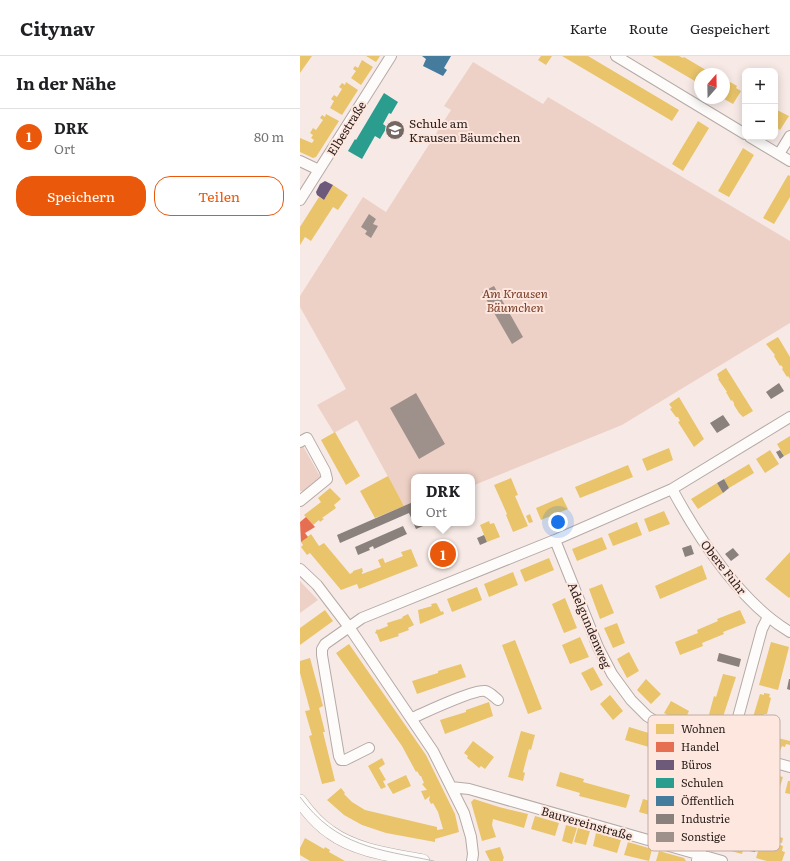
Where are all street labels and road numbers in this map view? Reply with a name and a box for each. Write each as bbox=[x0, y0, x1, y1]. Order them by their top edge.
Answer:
street label: Elbestraße bbox=[322, 97, 370, 159]
street label: Obere Fuhr bbox=[697, 536, 751, 598]
street label: Adelgundenweg bbox=[564, 579, 616, 671]
street label: Bauvereinstraße bbox=[539, 801, 635, 845]

